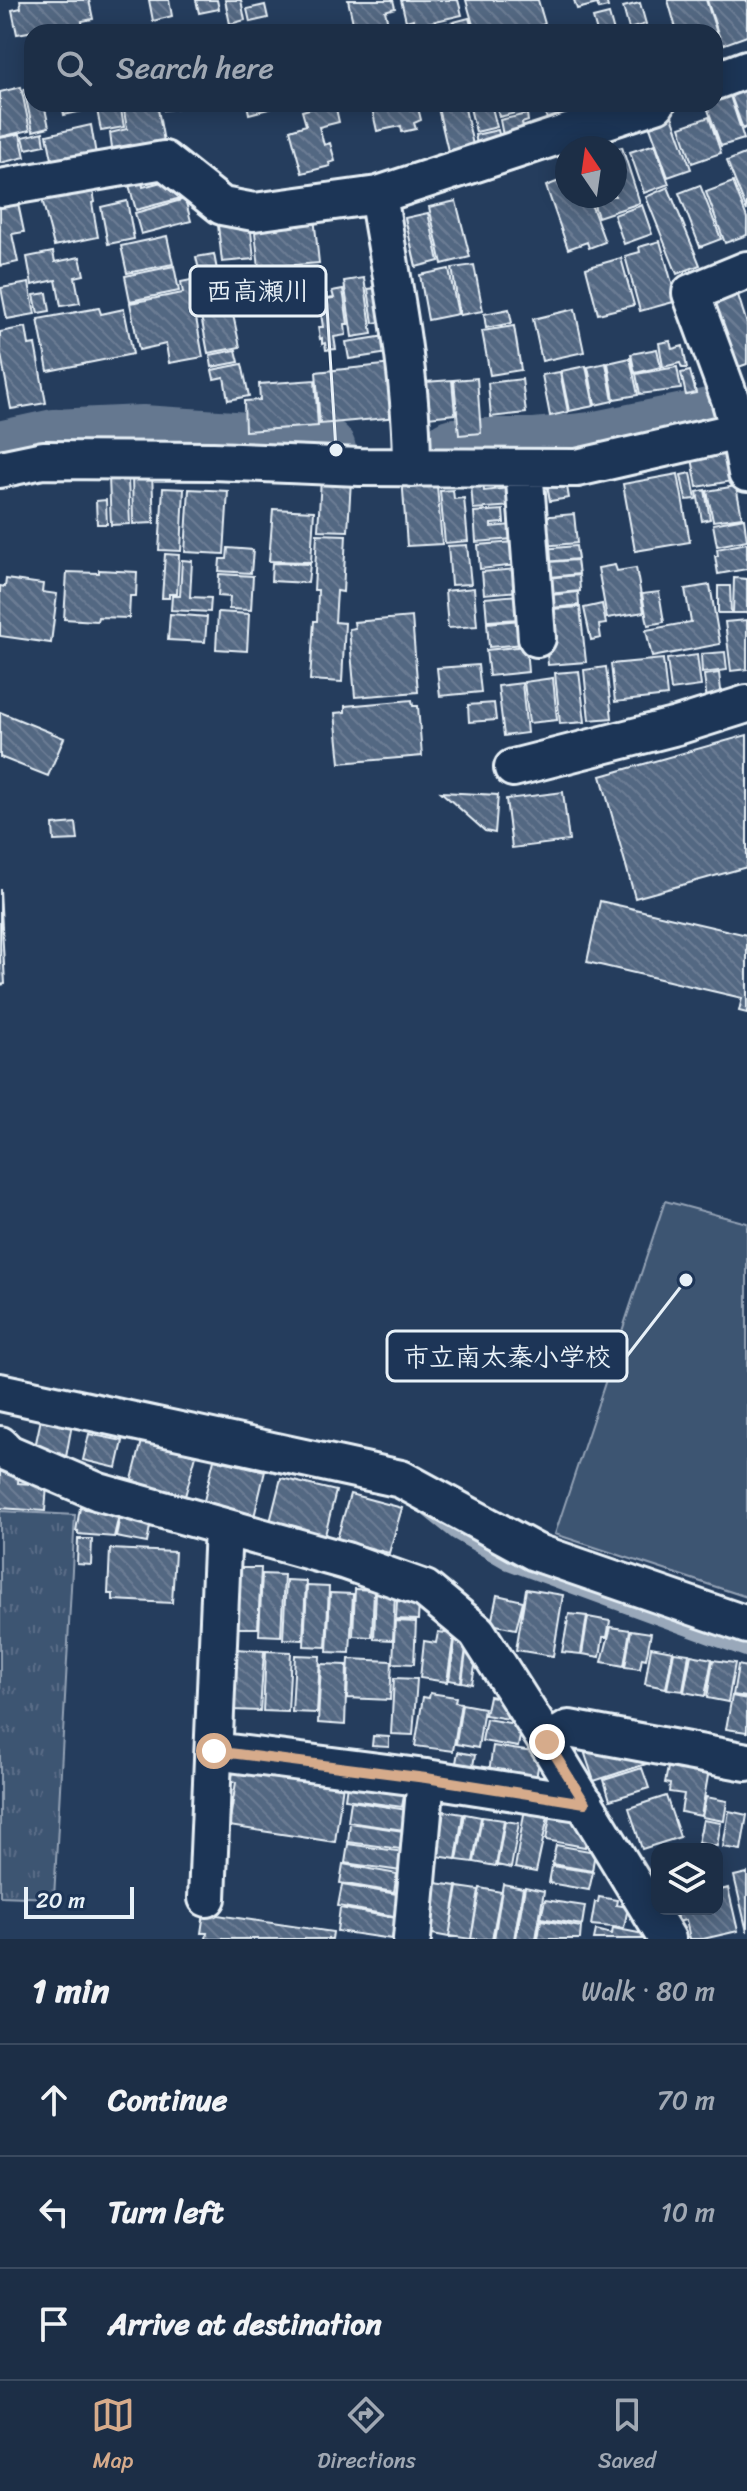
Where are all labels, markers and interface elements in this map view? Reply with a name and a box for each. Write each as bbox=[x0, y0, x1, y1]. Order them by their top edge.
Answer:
search box bbox=[24, 24, 723, 112]
text: Search here bbox=[116, 41, 274, 95]
icon: search bbox=[52, 46, 96, 90]
north arrow bbox=[555, 136, 627, 208]
callout: 西高瀬川 bbox=[190, 266, 326, 316]
text: 西高瀬川 bbox=[206, 268, 310, 314]
callout: 市立南太秦小学校 bbox=[387, 1331, 627, 1381]
text: 市立南太秦小学校 bbox=[403, 1334, 611, 1380]
route end bbox=[529, 1724, 565, 1760]
route start bbox=[196, 1733, 232, 1769]
map controls bbox=[651, 1843, 723, 1915]
button: layers bbox=[651, 1843, 723, 1915]
text: 20 m bbox=[36, 1881, 85, 1920]
scale bar bbox=[24, 1883, 134, 1919]
text: 1 min bbox=[32, 1961, 109, 2021]
text: Walk · 80 m bbox=[581, 1968, 715, 2014]
text: Continue bbox=[108, 2073, 227, 2127]
text: 70 m bbox=[657, 2077, 715, 2123]
icon: ahead bbox=[32, 2078, 76, 2122]
text: Turn left bbox=[108, 2185, 224, 2239]
text: 10 m bbox=[661, 2189, 715, 2235]
icon: left bbox=[32, 2190, 76, 2234]
text: Arrive at destination bbox=[108, 2297, 382, 2351]
icon: arrive bbox=[32, 2302, 76, 2346]
tab: Map bbox=[91, 2393, 135, 2480]
tab: Directions bbox=[317, 2393, 416, 2480]
tab: Saved bbox=[598, 2393, 656, 2480]

